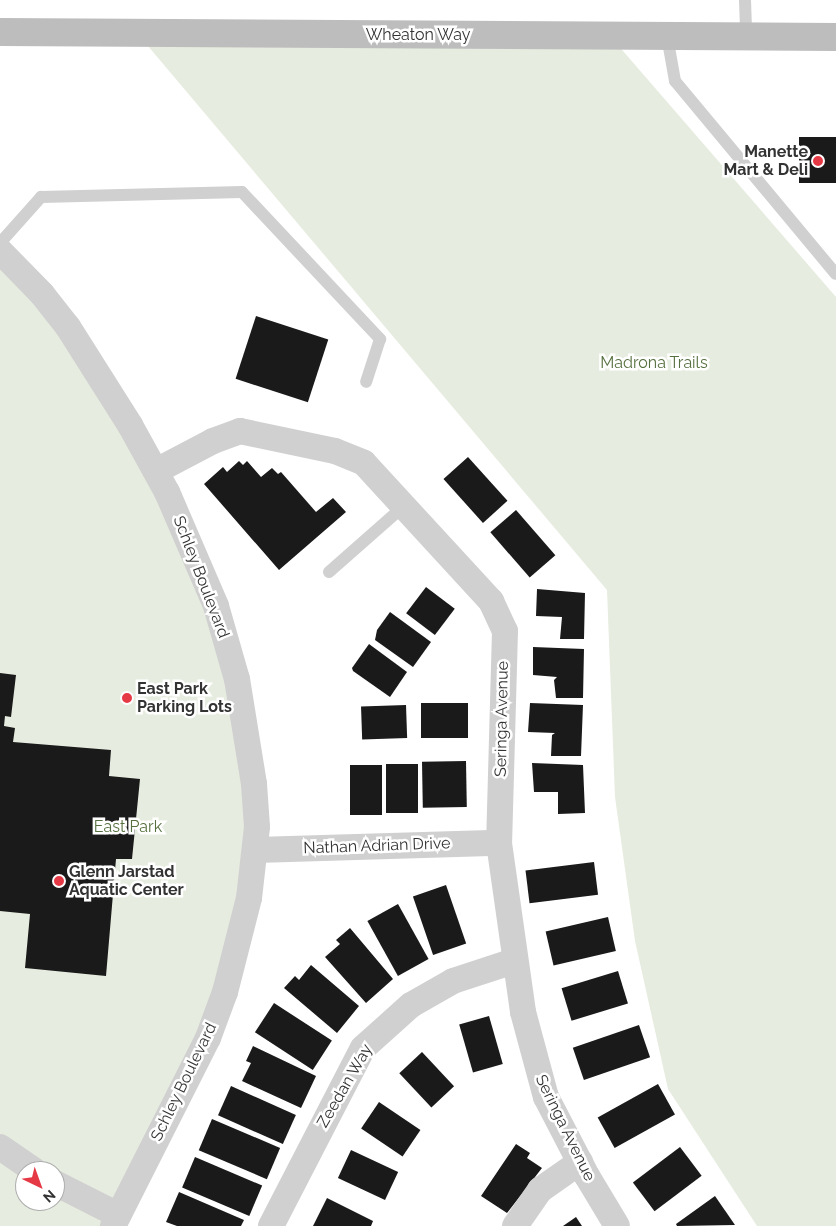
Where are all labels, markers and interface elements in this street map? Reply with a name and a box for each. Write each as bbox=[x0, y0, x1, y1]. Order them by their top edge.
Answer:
street label: Wheaton Way bbox=[365, 25, 471, 45]
place label: Manette Mart & Deli bbox=[723, 142, 808, 180]
marker: Manette Mart & Deli bbox=[812, 155, 824, 167]
park label: Madrona Trails bbox=[600, 353, 708, 373]
street label: Schley Boulevard bbox=[169, 513, 233, 641]
street label: Seringa Avenue bbox=[491, 661, 513, 777]
place label: East Park Parking Lots bbox=[137, 679, 232, 717]
marker: East Park Parking Lots bbox=[121, 692, 133, 704]
park label: East Park bbox=[94, 817, 162, 837]
street label: Nathan Adrian Drive bbox=[303, 834, 451, 858]
place label: Glenn Jarstad Aquatic Center bbox=[69, 862, 184, 900]
marker: Glenn Jarstad Aquatic Center bbox=[53, 875, 65, 887]
street label: Schley Boulevard bbox=[147, 1020, 221, 1144]
street label: Zeedan Way bbox=[313, 1041, 377, 1131]
street label: Seringa Avenue bbox=[531, 1071, 599, 1185]
north arrow bbox=[15, 1161, 65, 1211]
text: N bbox=[40, 1187, 59, 1206]

